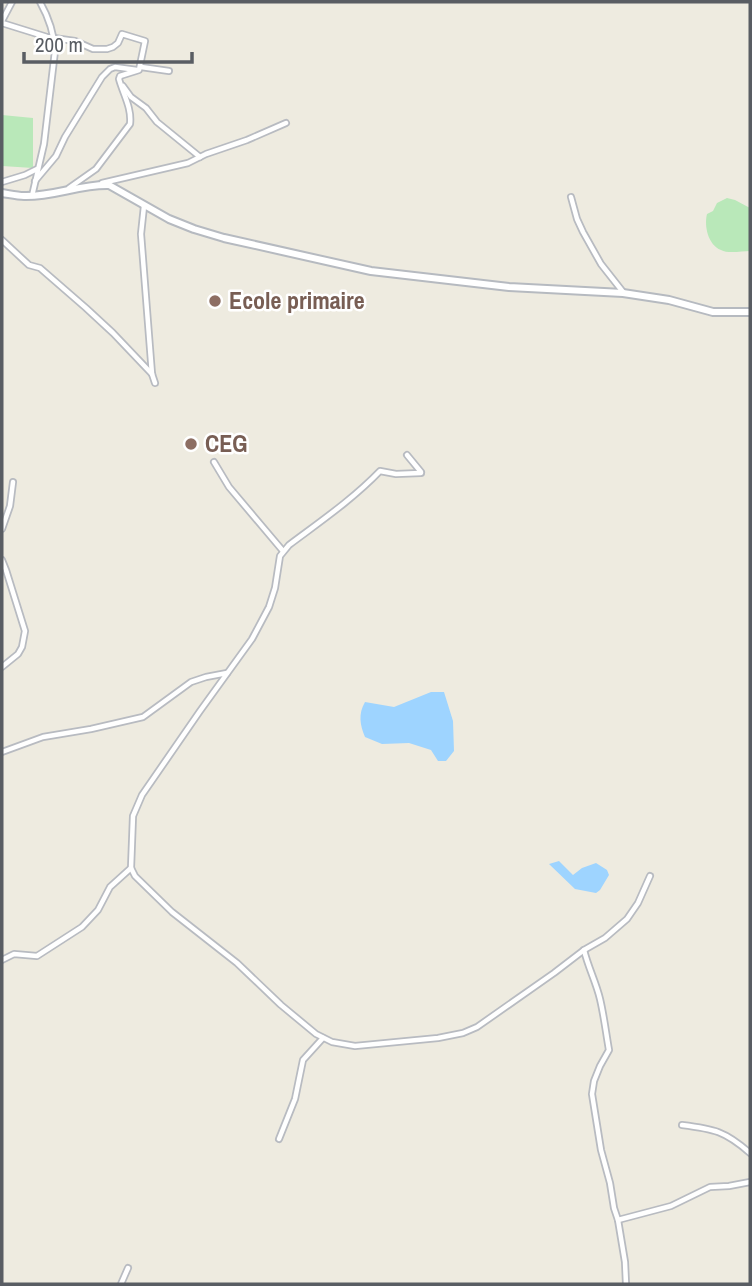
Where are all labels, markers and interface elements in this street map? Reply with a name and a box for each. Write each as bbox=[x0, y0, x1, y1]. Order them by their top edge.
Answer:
scale bar bbox=[24, 21, 192, 65]
text: 200 m bbox=[35, 30, 83, 59]
place label: Ecole primaire bbox=[229, 284, 365, 316]
marker: Ecole primaire bbox=[207, 293, 223, 309]
place label: CEG bbox=[205, 427, 248, 459]
marker: CEG bbox=[183, 436, 199, 452]

